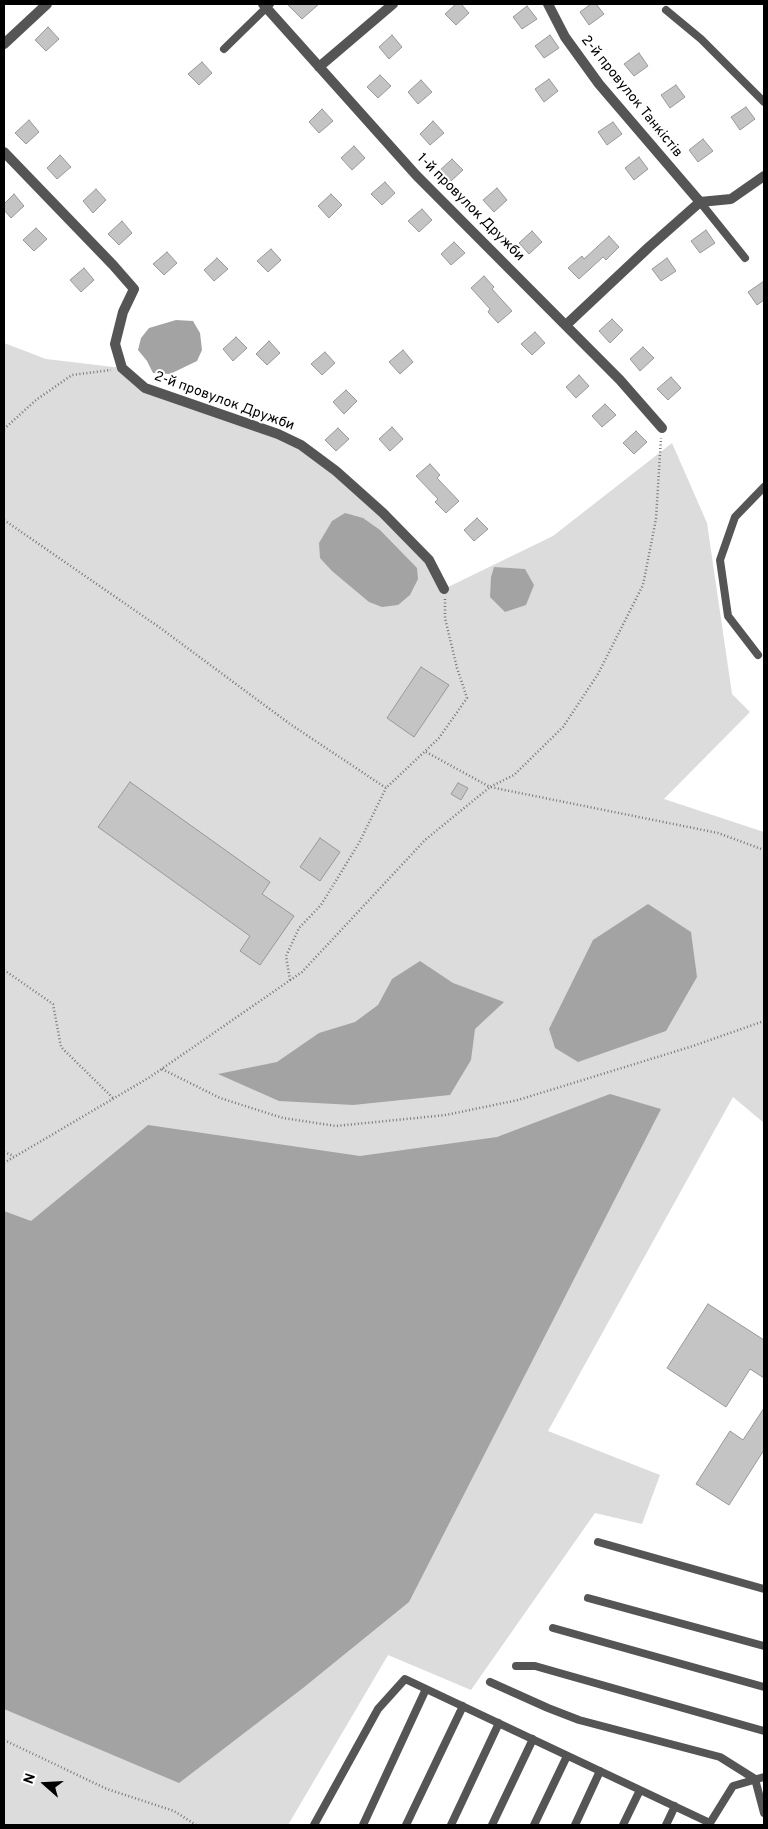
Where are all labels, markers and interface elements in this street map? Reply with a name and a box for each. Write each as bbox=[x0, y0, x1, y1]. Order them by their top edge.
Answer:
street label: 2-й провулок Танкістів bbox=[577, 33, 685, 161]
street label: 1-й провулок Дружби bbox=[413, 151, 527, 265]
street label: 2-й провулок Дружби bbox=[152, 369, 296, 435]
north arrow bbox=[20, 1759, 70, 1809]
text: N bbox=[21, 1771, 40, 1786]

